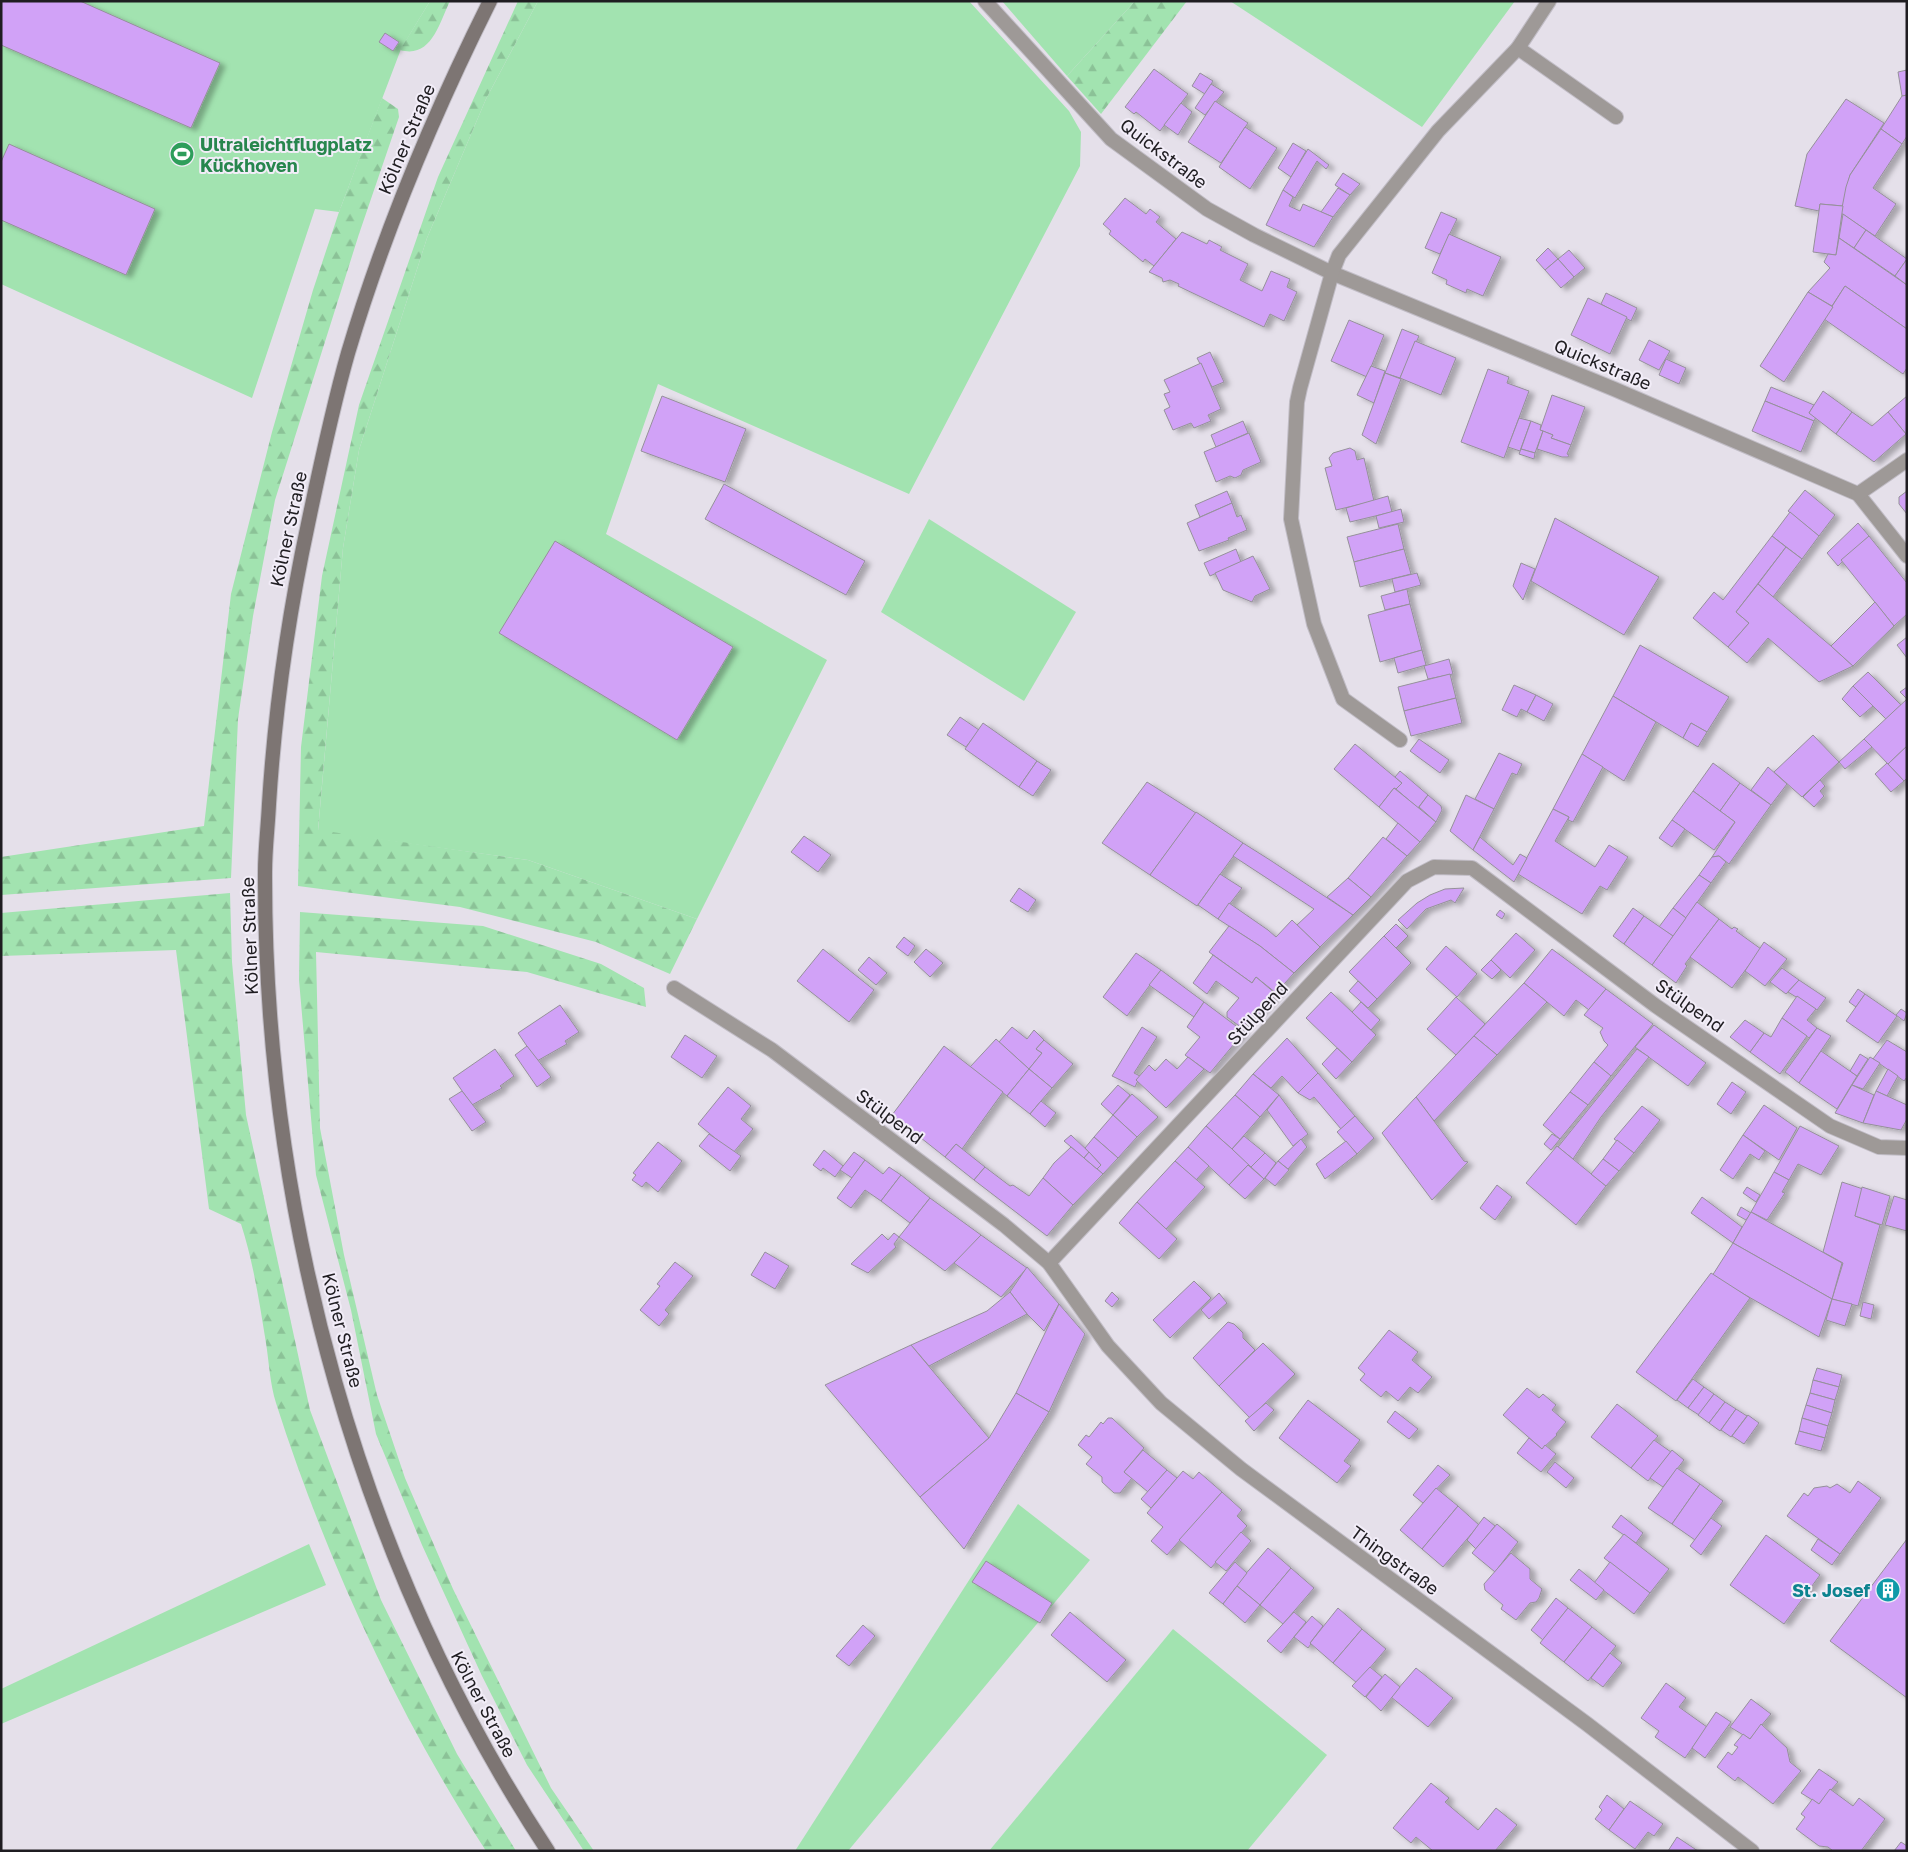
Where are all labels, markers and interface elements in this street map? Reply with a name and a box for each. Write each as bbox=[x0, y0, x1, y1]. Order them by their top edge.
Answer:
street label: Kölner Straße bbox=[373, 80, 439, 198]
street label: Quickstraße bbox=[1116, 113, 1212, 193]
place label: Ultraleichtflugplatz Kückhoven bbox=[200, 133, 372, 176]
sports icon: Ultraleichtflugplatz Kückhoven bbox=[169, 141, 195, 167]
street label: Quickstraße bbox=[1551, 334, 1655, 394]
street label: Kölner Straße bbox=[265, 469, 311, 589]
street label: Kölner Straße bbox=[236, 877, 262, 995]
street label: Stülpend bbox=[1651, 973, 1729, 1037]
street label: Stülpend bbox=[1222, 977, 1292, 1049]
street label: Stülpend bbox=[852, 1084, 928, 1148]
street label: Kölner Straße bbox=[318, 1270, 368, 1390]
street label: Thingstraße bbox=[1347, 1521, 1443, 1599]
building icon: St. Josef bbox=[1875, 1577, 1901, 1603]
place label: St. Josef bbox=[1792, 1579, 1870, 1601]
street label: Kölner Straße bbox=[447, 1647, 521, 1761]

